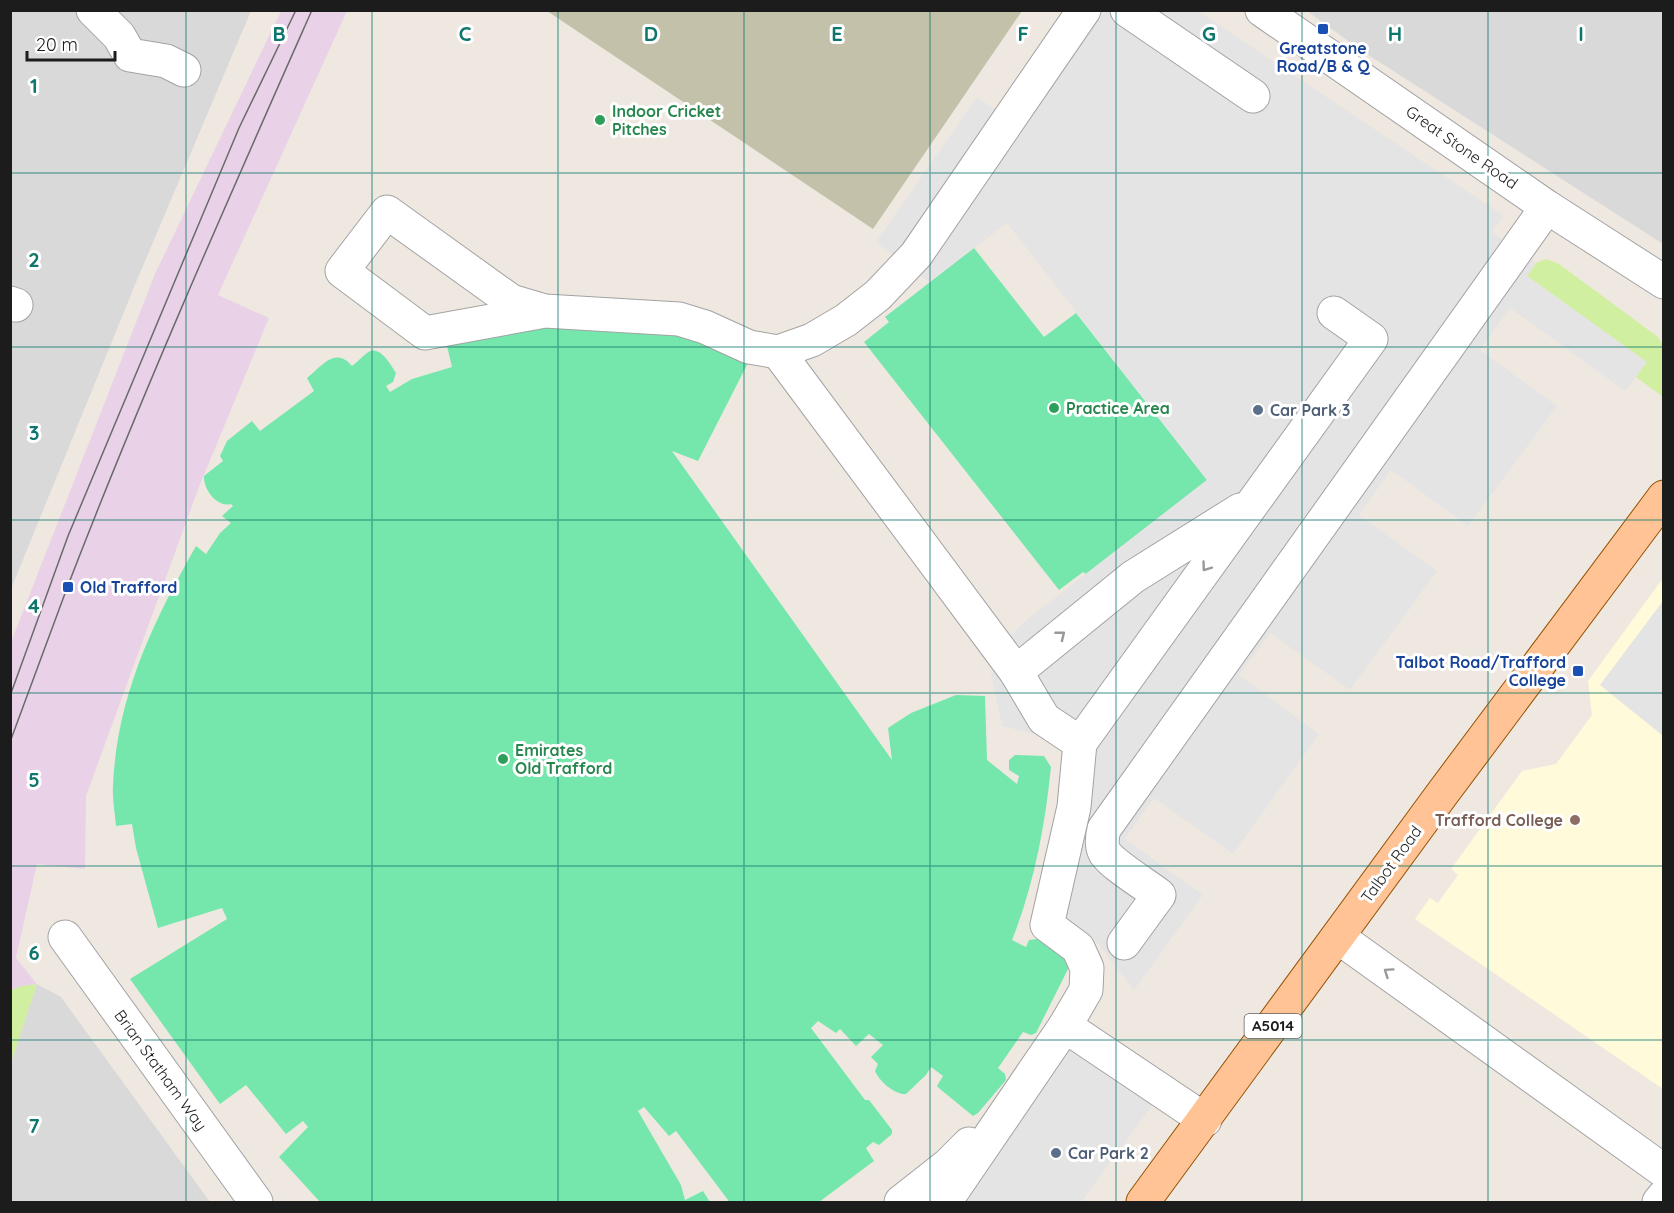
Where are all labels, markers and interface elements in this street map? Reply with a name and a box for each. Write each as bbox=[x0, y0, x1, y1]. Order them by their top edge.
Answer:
text: B bbox=[272, 21, 286, 46]
text: C bbox=[459, 21, 472, 46]
text: D bbox=[644, 21, 658, 46]
text: E bbox=[831, 21, 843, 46]
text: F bbox=[1017, 21, 1029, 46]
text: G bbox=[1202, 21, 1216, 46]
text: H bbox=[1388, 21, 1402, 46]
text: I bbox=[1578, 21, 1584, 46]
marker: Greatstone Road/B & Q bbox=[1316, 22, 1330, 36]
scale bar bbox=[27, 24, 116, 62]
text: 20 m bbox=[36, 33, 78, 56]
place label: Greatstone Road/B & Q bbox=[1277, 38, 1370, 76]
text: 1 bbox=[30, 73, 38, 98]
place label: Indoor Cricket Pitches bbox=[612, 101, 721, 139]
street label: Great Stone Road bbox=[1402, 101, 1522, 193]
marker: Indoor Cricket Pitches bbox=[593, 113, 607, 127]
text: 2 bbox=[28, 247, 40, 272]
place label: Practice Area bbox=[1066, 398, 1170, 418]
place label: Car Park 3 bbox=[1270, 400, 1350, 420]
marker: Practice Area bbox=[1047, 401, 1061, 415]
marker: Car Park 3 bbox=[1251, 403, 1265, 417]
text: 3 bbox=[29, 420, 39, 445]
one-way arrow bbox=[1202, 561, 1213, 572]
place label: Old Trafford bbox=[80, 577, 177, 597]
marker: Old Trafford bbox=[61, 580, 75, 594]
text: 4 bbox=[28, 593, 40, 618]
one-way arrow bbox=[1054, 631, 1065, 642]
place label: Talbot Road/Trafford College bbox=[1396, 652, 1566, 690]
marker: Talbot Road/Trafford College bbox=[1571, 664, 1585, 678]
place label: Emirates Old Trafford bbox=[515, 740, 612, 778]
marker: Emirates Old Trafford bbox=[496, 752, 510, 766]
text: 5 bbox=[28, 767, 40, 792]
place label: Trafford College bbox=[1435, 810, 1563, 830]
marker: Trafford College bbox=[1568, 813, 1582, 827]
street label: Talbot Road bbox=[1356, 822, 1426, 906]
text: 6 bbox=[28, 940, 40, 965]
one-way arrow bbox=[1383, 968, 1394, 979]
street label: Brian Statham Way bbox=[110, 1006, 212, 1134]
road number: A5014 bbox=[1244, 1014, 1302, 1038]
text: 7 bbox=[29, 1113, 40, 1138]
place label: Car Park 2 bbox=[1068, 1143, 1149, 1163]
marker: Car Park 2 bbox=[1049, 1146, 1063, 1160]

